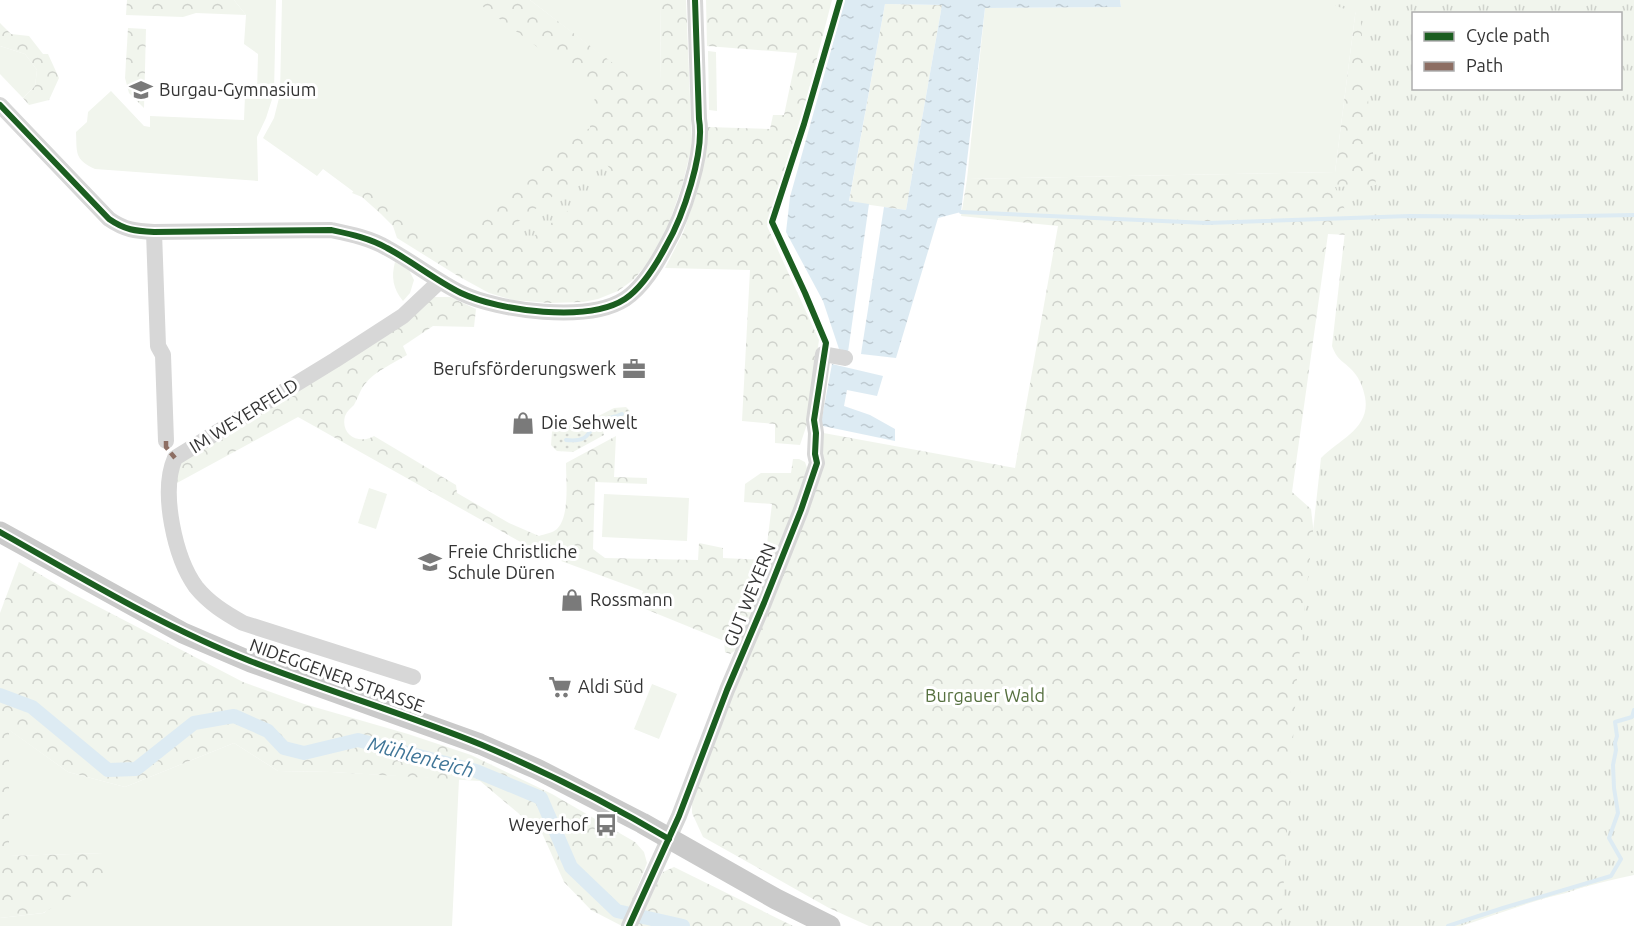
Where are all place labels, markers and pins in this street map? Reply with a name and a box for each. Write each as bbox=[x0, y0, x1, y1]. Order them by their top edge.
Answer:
school or university icon: Burgau-Gymnasium bbox=[128, 77, 154, 103]
place label: Burgau-Gymnasium bbox=[159, 79, 316, 99]
office icon: Berufsförderungswerk bbox=[621, 356, 647, 382]
place label: Berufsförderungswerk bbox=[433, 358, 616, 378]
shop icon: Die Sehwelt bbox=[510, 410, 536, 436]
place label: Die Sehwelt bbox=[541, 412, 637, 432]
place label: Freie Christliche Schule Düren bbox=[448, 541, 577, 582]
school or university icon: Freie Christliche Schule Düren bbox=[417, 549, 443, 575]
shop icon: Rossmann bbox=[559, 587, 585, 613]
place label: Rossmann bbox=[590, 589, 673, 609]
supermarket icon: Aldi Süd bbox=[547, 674, 573, 700]
place label: Aldi Süd bbox=[578, 676, 644, 696]
bus stop icon: Weyerhof bbox=[593, 812, 619, 838]
place label: Weyerhof bbox=[509, 814, 588, 834]

